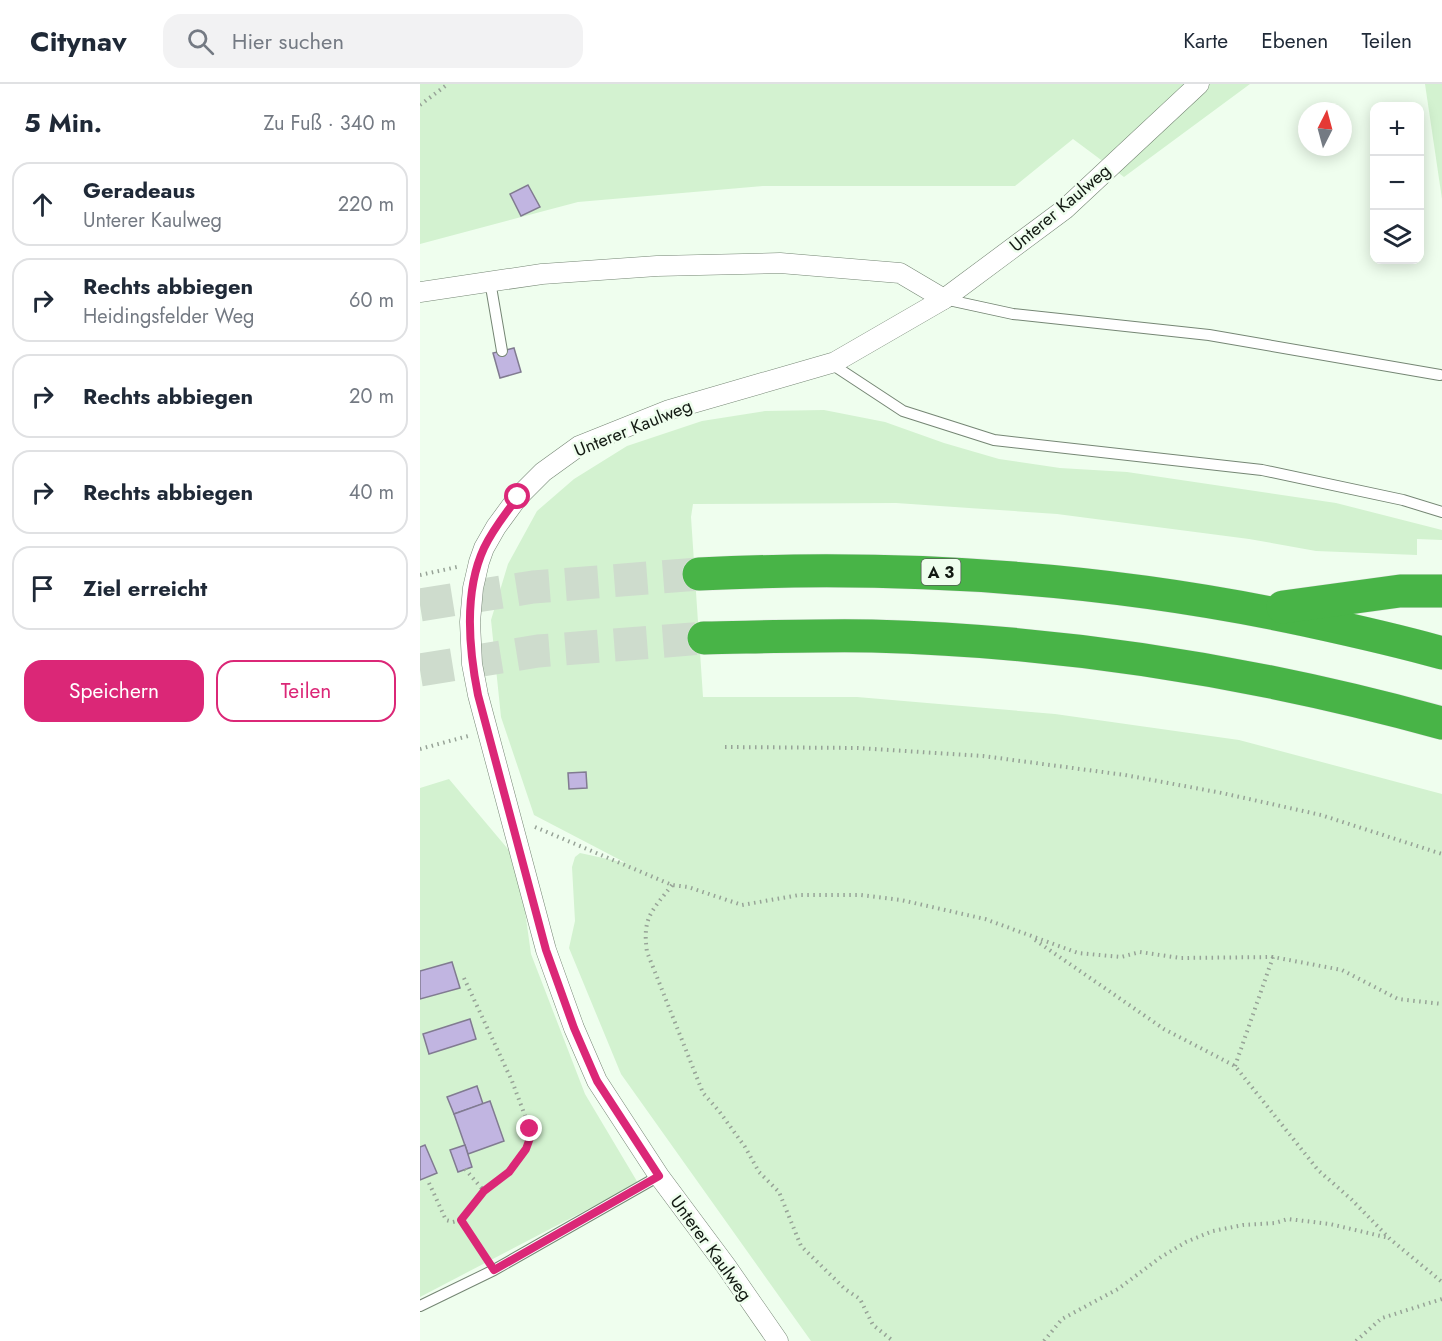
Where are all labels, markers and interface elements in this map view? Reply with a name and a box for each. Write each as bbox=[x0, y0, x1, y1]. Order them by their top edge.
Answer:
search box bbox=[163, 14, 583, 68]
text: Citynav bbox=[30, 21, 127, 62]
icon: search bbox=[184, 25, 217, 58]
text: Hier suchen bbox=[232, 25, 344, 57]
text: Karte bbox=[1183, 26, 1228, 56]
text: Ebenen bbox=[1261, 26, 1328, 56]
text: Teilen bbox=[1361, 26, 1412, 56]
north arrow bbox=[1298, 102, 1352, 156]
map controls bbox=[1370, 102, 1424, 264]
button: + bbox=[1370, 102, 1424, 156]
text: 5 Min. bbox=[24, 104, 102, 142]
text: Zu Fuß · 340 m bbox=[264, 109, 396, 138]
button: − bbox=[1370, 156, 1424, 210]
street label: Unterer Kaulweg bbox=[1004, 158, 1116, 258]
text: Geradeaus bbox=[83, 174, 195, 206]
icon: ahead bbox=[26, 188, 59, 221]
text: 220 m bbox=[338, 190, 394, 219]
text: Unterer Kaulweg bbox=[83, 206, 222, 235]
button: layers bbox=[1370, 210, 1424, 264]
text: Rechts abbiegen bbox=[83, 270, 253, 302]
icon: right bbox=[26, 284, 59, 317]
text: 60 m bbox=[349, 286, 394, 315]
text: Heidingsfelder Weg bbox=[83, 302, 254, 331]
icon: right bbox=[26, 380, 59, 413]
text: Rechts abbiegen bbox=[83, 380, 253, 412]
text: 20 m bbox=[349, 382, 394, 411]
street label: Unterer Kaulweg bbox=[570, 393, 696, 463]
icon: right bbox=[26, 476, 59, 509]
text: Rechts abbiegen bbox=[83, 476, 253, 508]
text: 40 m bbox=[349, 478, 394, 507]
route start bbox=[504, 483, 530, 509]
road number: A 3 bbox=[922, 559, 960, 585]
icon: arrive bbox=[26, 572, 59, 605]
text: Ziel erreicht bbox=[83, 572, 207, 604]
button: Speichern bbox=[24, 660, 204, 722]
button: Teilen bbox=[216, 660, 396, 722]
route end bbox=[516, 1115, 542, 1141]
street label: Unterer Kaulweg bbox=[664, 1190, 758, 1306]

